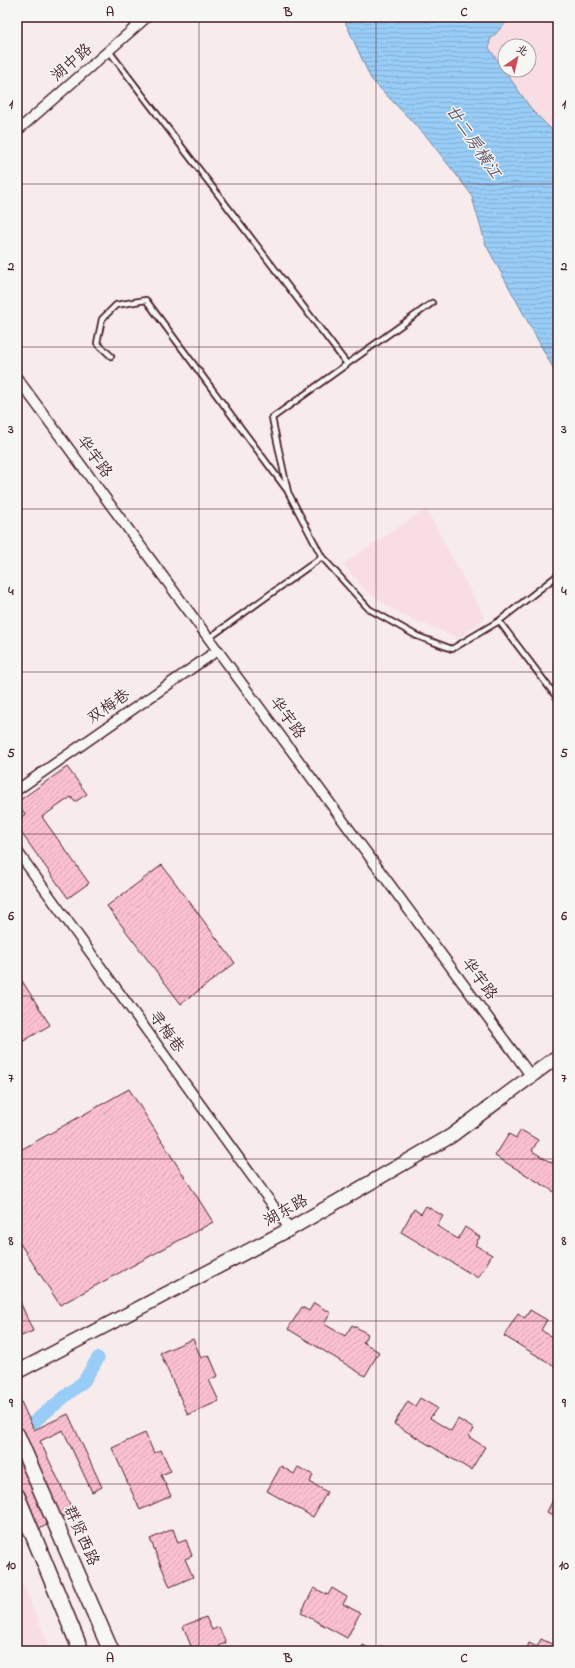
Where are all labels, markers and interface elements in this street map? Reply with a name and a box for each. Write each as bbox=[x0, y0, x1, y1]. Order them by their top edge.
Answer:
text: A bbox=[106, 3, 114, 22]
text: B bbox=[283, 3, 293, 22]
text: C bbox=[460, 3, 468, 22]
street label: 湖中路 bbox=[46, 38, 98, 88]
north arrow bbox=[497, 38, 537, 78]
text: 北 bbox=[513, 41, 531, 60]
text: 1 bbox=[9, 95, 14, 114]
text: 1 bbox=[562, 95, 567, 114]
water label: 廿二房横江 bbox=[439, 100, 508, 185]
text: 2 bbox=[7, 257, 15, 276]
text: 2 bbox=[560, 257, 568, 276]
text: 3 bbox=[7, 420, 14, 439]
text: 3 bbox=[560, 420, 567, 439]
street label: 华宇路 bbox=[70, 431, 118, 483]
text: 4 bbox=[7, 582, 14, 601]
text: 4 bbox=[560, 582, 567, 601]
street label: 双梅巷 bbox=[82, 683, 136, 731]
street label: 华宇路 bbox=[263, 692, 311, 744]
text: 5 bbox=[7, 744, 15, 763]
text: 5 bbox=[560, 744, 568, 763]
text: 6 bbox=[7, 907, 14, 926]
text: 6 bbox=[560, 907, 567, 926]
street label: 华宇路 bbox=[455, 953, 503, 1005]
street label: 寻梅巷 bbox=[142, 1006, 190, 1058]
text: 7 bbox=[8, 1069, 14, 1088]
text: 7 bbox=[561, 1069, 567, 1088]
street label: 湖东路 bbox=[259, 1189, 313, 1233]
text: 8 bbox=[8, 1232, 14, 1251]
text: 8 bbox=[561, 1232, 567, 1251]
text: 9 bbox=[8, 1394, 14, 1413]
text: 9 bbox=[561, 1394, 567, 1413]
street label: 群贤西路 bbox=[57, 1502, 105, 1570]
text: 10 bbox=[6, 1556, 16, 1575]
text: 10 bbox=[559, 1556, 569, 1575]
text: A bbox=[106, 1649, 114, 1668]
text: B bbox=[283, 1649, 293, 1668]
text: C bbox=[460, 1649, 468, 1668]

